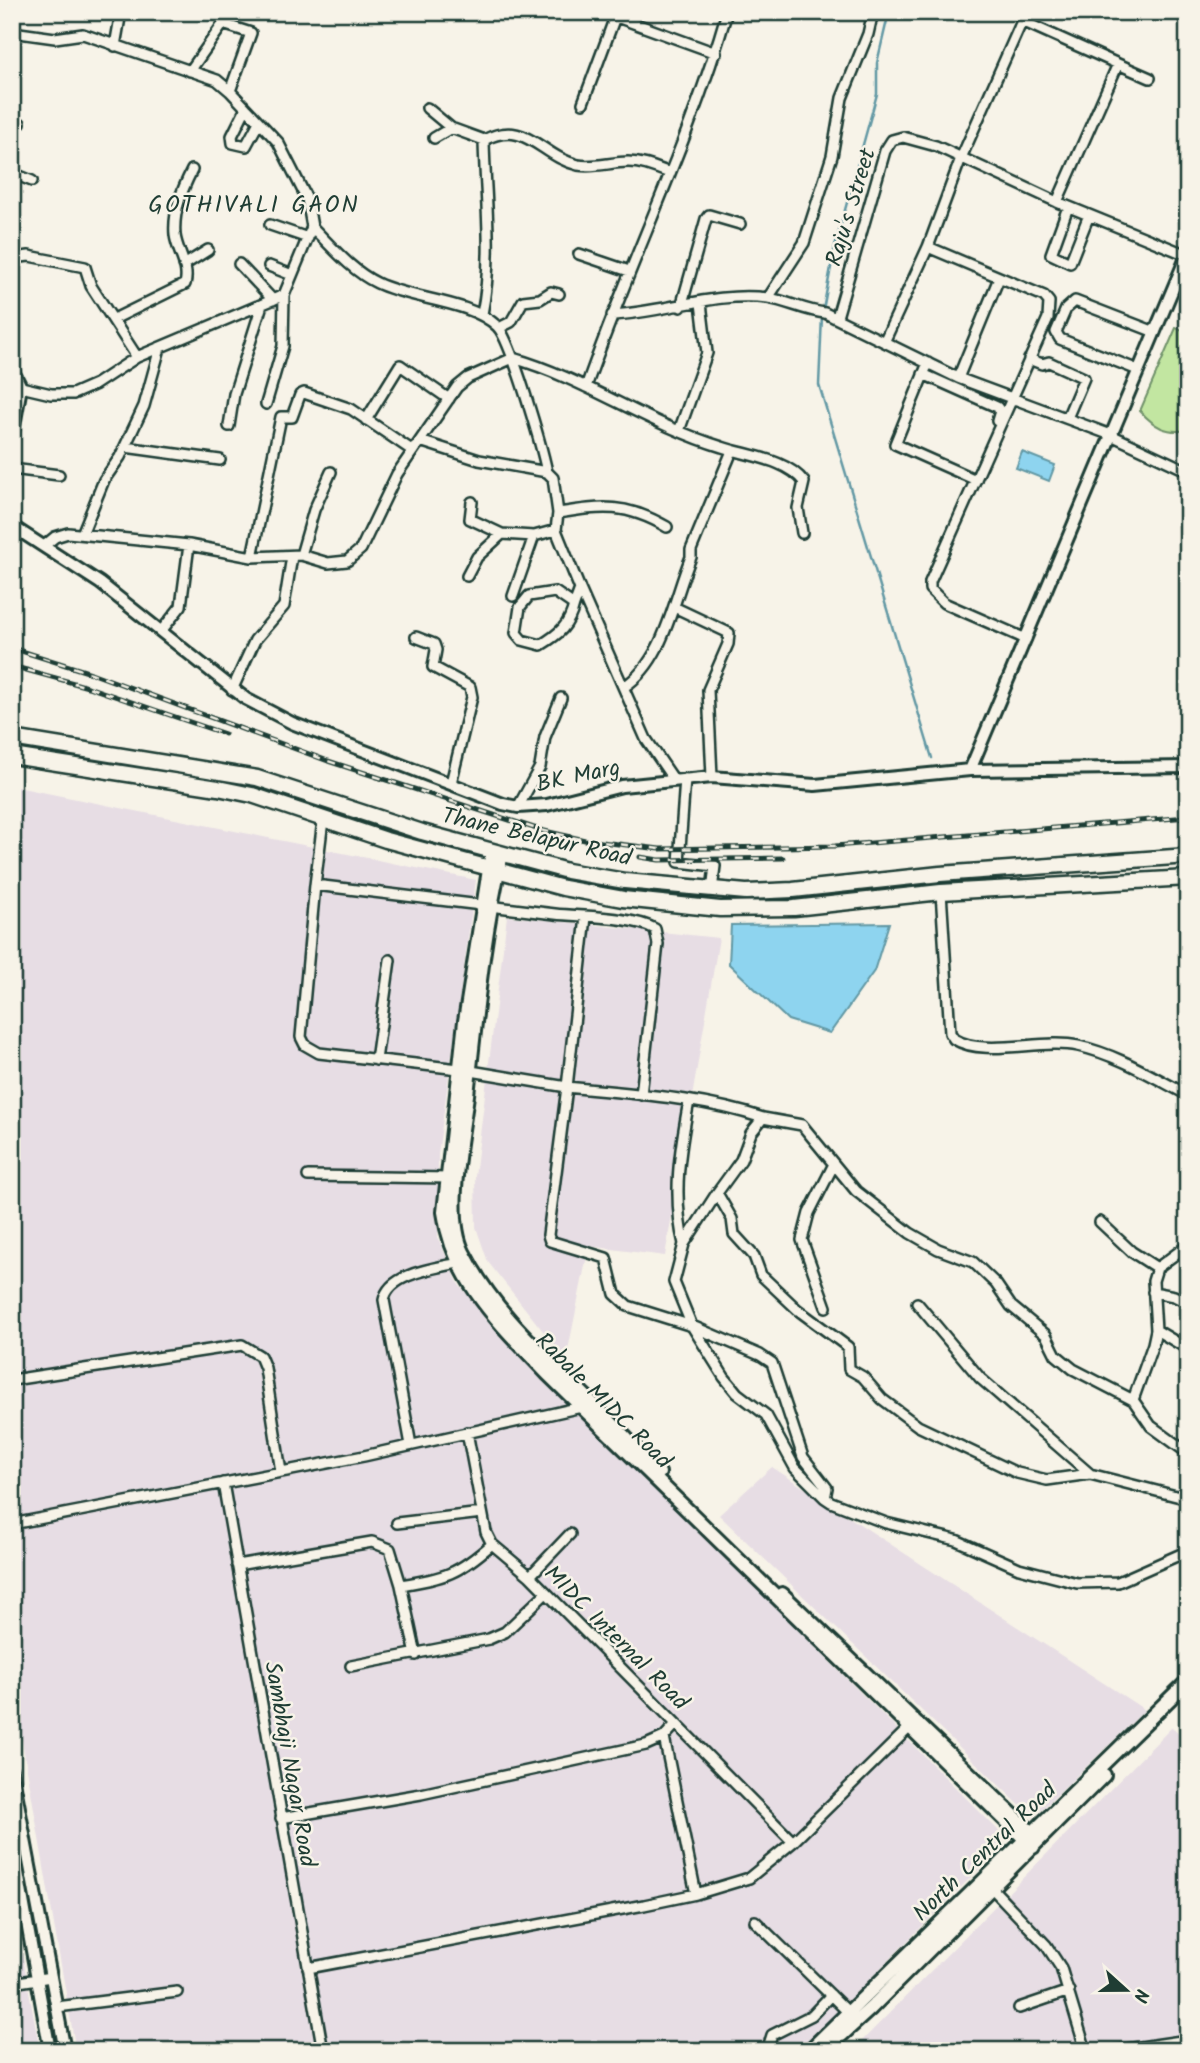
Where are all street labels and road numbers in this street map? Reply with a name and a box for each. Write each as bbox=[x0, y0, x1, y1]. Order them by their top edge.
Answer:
street label: Raju's Street bbox=[817, 143, 887, 271]
street label: BK Marg bbox=[533, 751, 624, 803]
street label: Thane Belapur Road bbox=[438, 799, 635, 877]
street label: Rabale MIDC Road bbox=[526, 1325, 680, 1479]
street label: MIDC Internal Road bbox=[534, 1557, 697, 1720]
street label: Sambhaji Nagar Road bbox=[253, 1659, 325, 1870]
street label: North Central Road bbox=[905, 1774, 1066, 1931]

